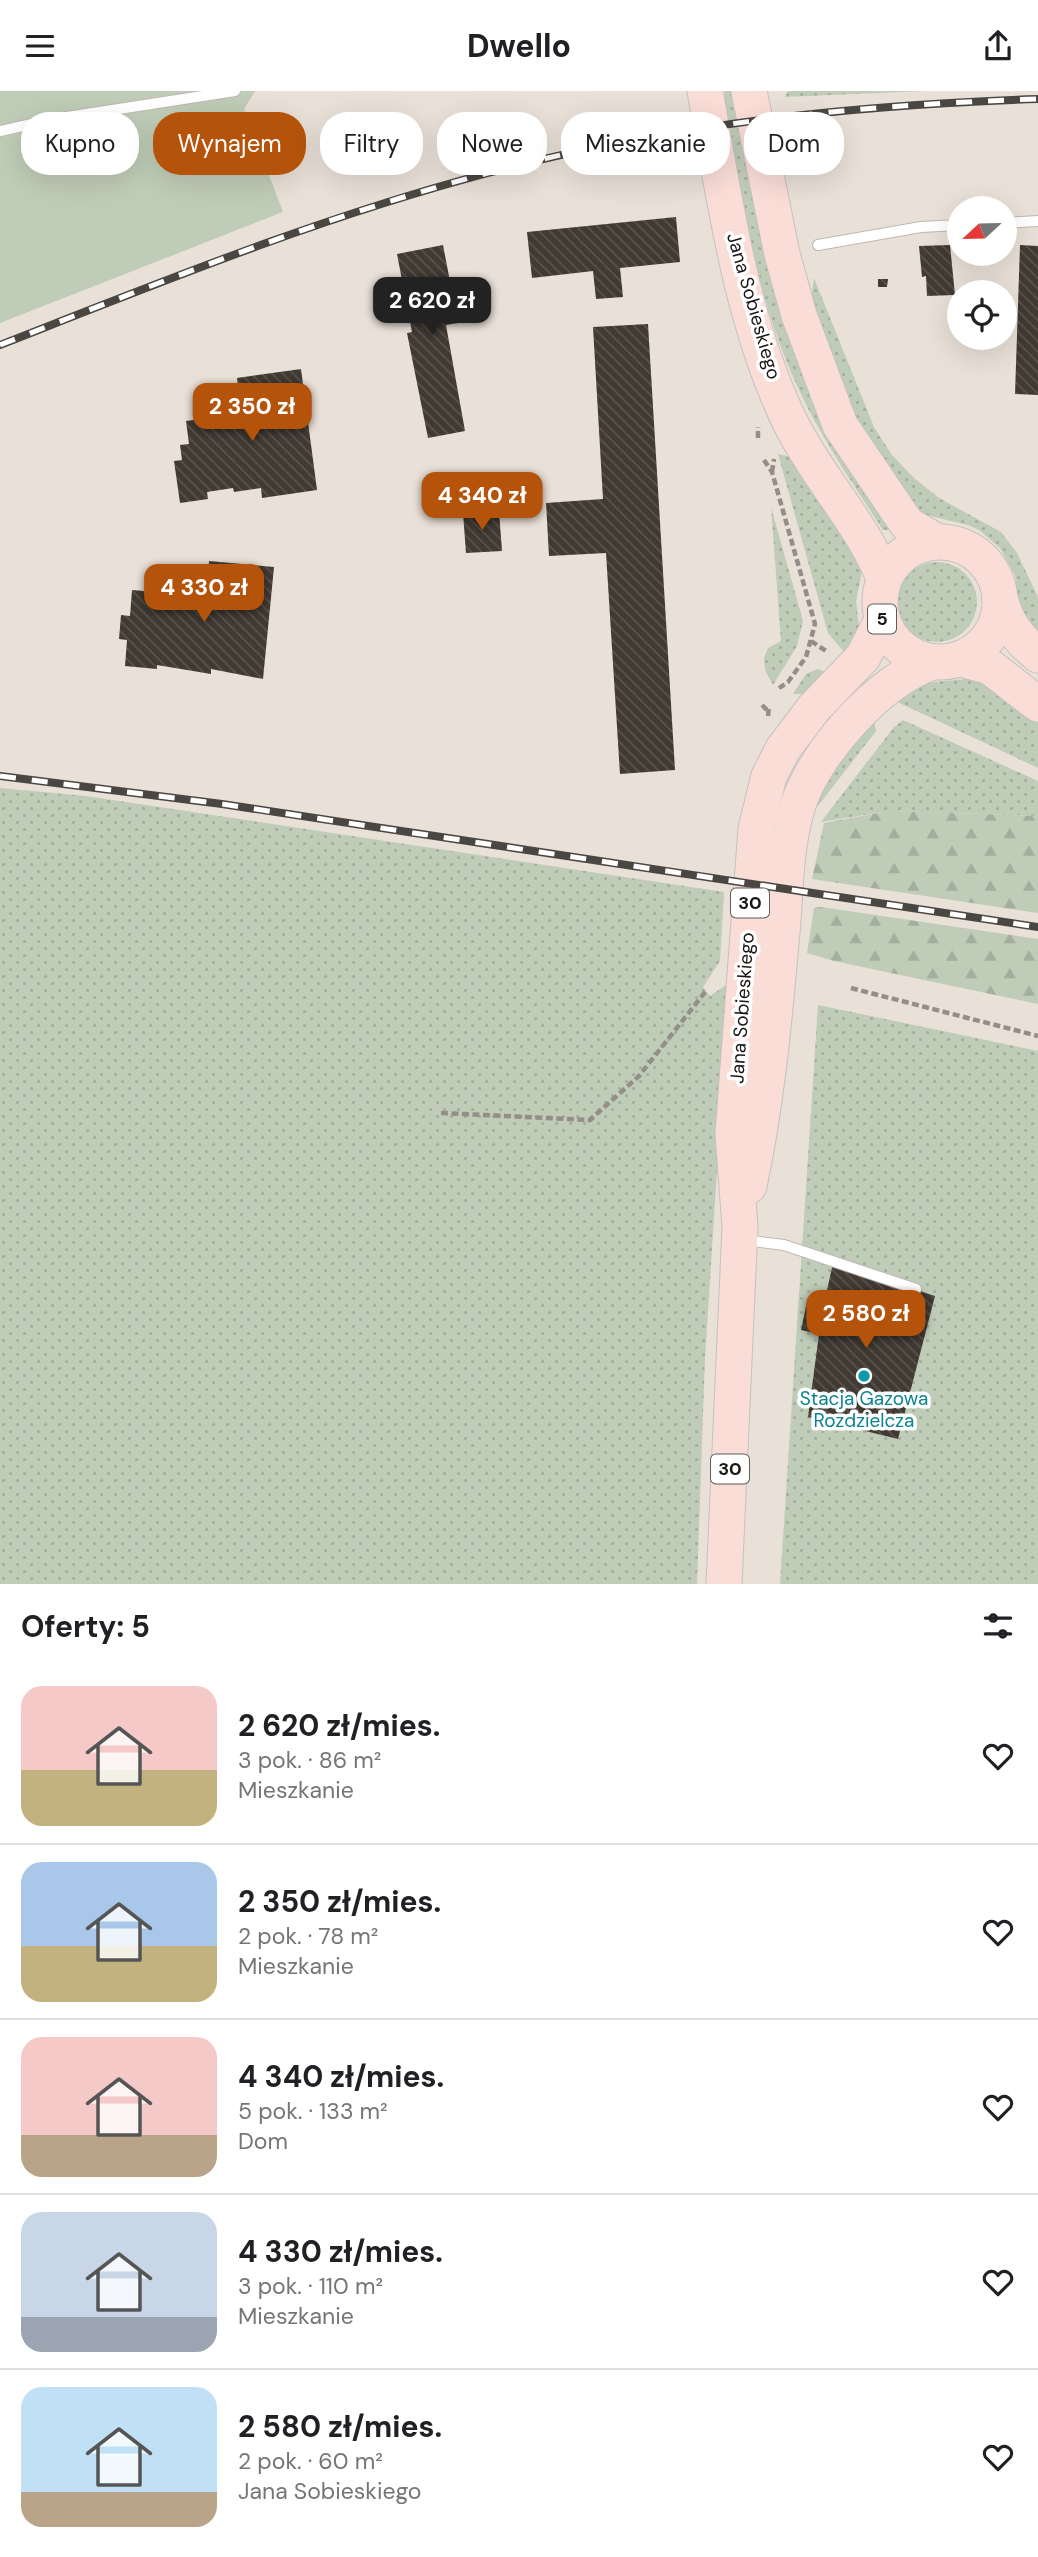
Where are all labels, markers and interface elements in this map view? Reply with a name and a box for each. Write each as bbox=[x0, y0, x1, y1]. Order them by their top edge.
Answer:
text: Dwello bbox=[467, 25, 571, 67]
icon: menu bbox=[21, 27, 59, 65]
icon: share bbox=[979, 27, 1017, 65]
chip: Kupno bbox=[21, 112, 139, 175]
chip: Wynajem bbox=[153, 112, 306, 175]
chip: Filtry bbox=[320, 112, 423, 175]
chip: Nowe bbox=[437, 112, 547, 175]
chip: Mieszkanie bbox=[561, 112, 730, 175]
chip: Dom bbox=[744, 112, 844, 175]
north arrow bbox=[947, 196, 1017, 266]
map controls bbox=[947, 196, 1017, 350]
street label: Jana Sobieskiego bbox=[721, 230, 787, 382]
pin: 2 620 zł bbox=[360, 278, 504, 337]
button: locate bbox=[947, 280, 1017, 350]
text: 2 620 zł bbox=[389, 285, 475, 315]
pin: 2 350 zł bbox=[180, 383, 324, 443]
text: 2 350 zł bbox=[209, 391, 295, 421]
pin: 4 340 zł bbox=[410, 473, 554, 532]
text: 4 340 zł bbox=[438, 480, 526, 510]
pin: 4 330 zł bbox=[132, 565, 276, 624]
text: 4 330 zł bbox=[160, 572, 248, 602]
road number: 5 bbox=[868, 605, 896, 633]
road number: 30 bbox=[731, 889, 769, 917]
street label: Jana Sobieskiego bbox=[724, 932, 760, 1084]
pin: 2 580 zł bbox=[794, 1291, 938, 1350]
text: 2 580 zł bbox=[822, 1298, 910, 1328]
marker: Stacja Gazowa Rozdzielcza bbox=[856, 1368, 872, 1384]
place label: Stacja Gazowa Rozdzielcza bbox=[800, 1386, 928, 1433]
road number: 30 bbox=[711, 1455, 749, 1483]
text: Oferty: 5 bbox=[21, 1607, 150, 1646]
icon: filters bbox=[979, 1607, 1017, 1645]
text: 2 620 zł/mies. bbox=[238, 1706, 440, 1745]
icon: home bbox=[77, 1714, 161, 1798]
icon: heart bbox=[979, 1737, 1017, 1775]
text: 3 pok. · 86 m² bbox=[238, 1745, 381, 1775]
text: Mieszkanie bbox=[238, 1775, 354, 1805]
text: 2 350 zł/mies. bbox=[238, 1882, 441, 1921]
icon: home bbox=[77, 1890, 161, 1974]
icon: heart bbox=[979, 1913, 1017, 1951]
text: 2 pok. · 78 m² bbox=[238, 1921, 378, 1951]
text: Mieszkanie bbox=[238, 1951, 354, 1981]
text: 4 340 zł/mies. bbox=[238, 2057, 444, 2096]
icon: home bbox=[77, 2065, 161, 2149]
icon: heart bbox=[979, 2088, 1017, 2126]
text: 5 pok. · 133 m² bbox=[238, 2096, 388, 2126]
text: Dom bbox=[238, 2126, 288, 2156]
text: 4 330 zł/mies. bbox=[238, 2232, 443, 2271]
icon: home bbox=[77, 2240, 161, 2324]
icon: heart bbox=[979, 2263, 1017, 2301]
text: 3 pok. · 110 m² bbox=[238, 2271, 383, 2301]
text: Mieszkanie bbox=[238, 2301, 354, 2331]
text: 2 580 zł/mies. bbox=[238, 2407, 442, 2446]
icon: home bbox=[77, 2415, 161, 2499]
icon: heart bbox=[979, 2438, 1017, 2476]
text: 2 pok. · 60 m² bbox=[238, 2446, 383, 2476]
text: Jana Sobieskiego bbox=[238, 2476, 422, 2506]

